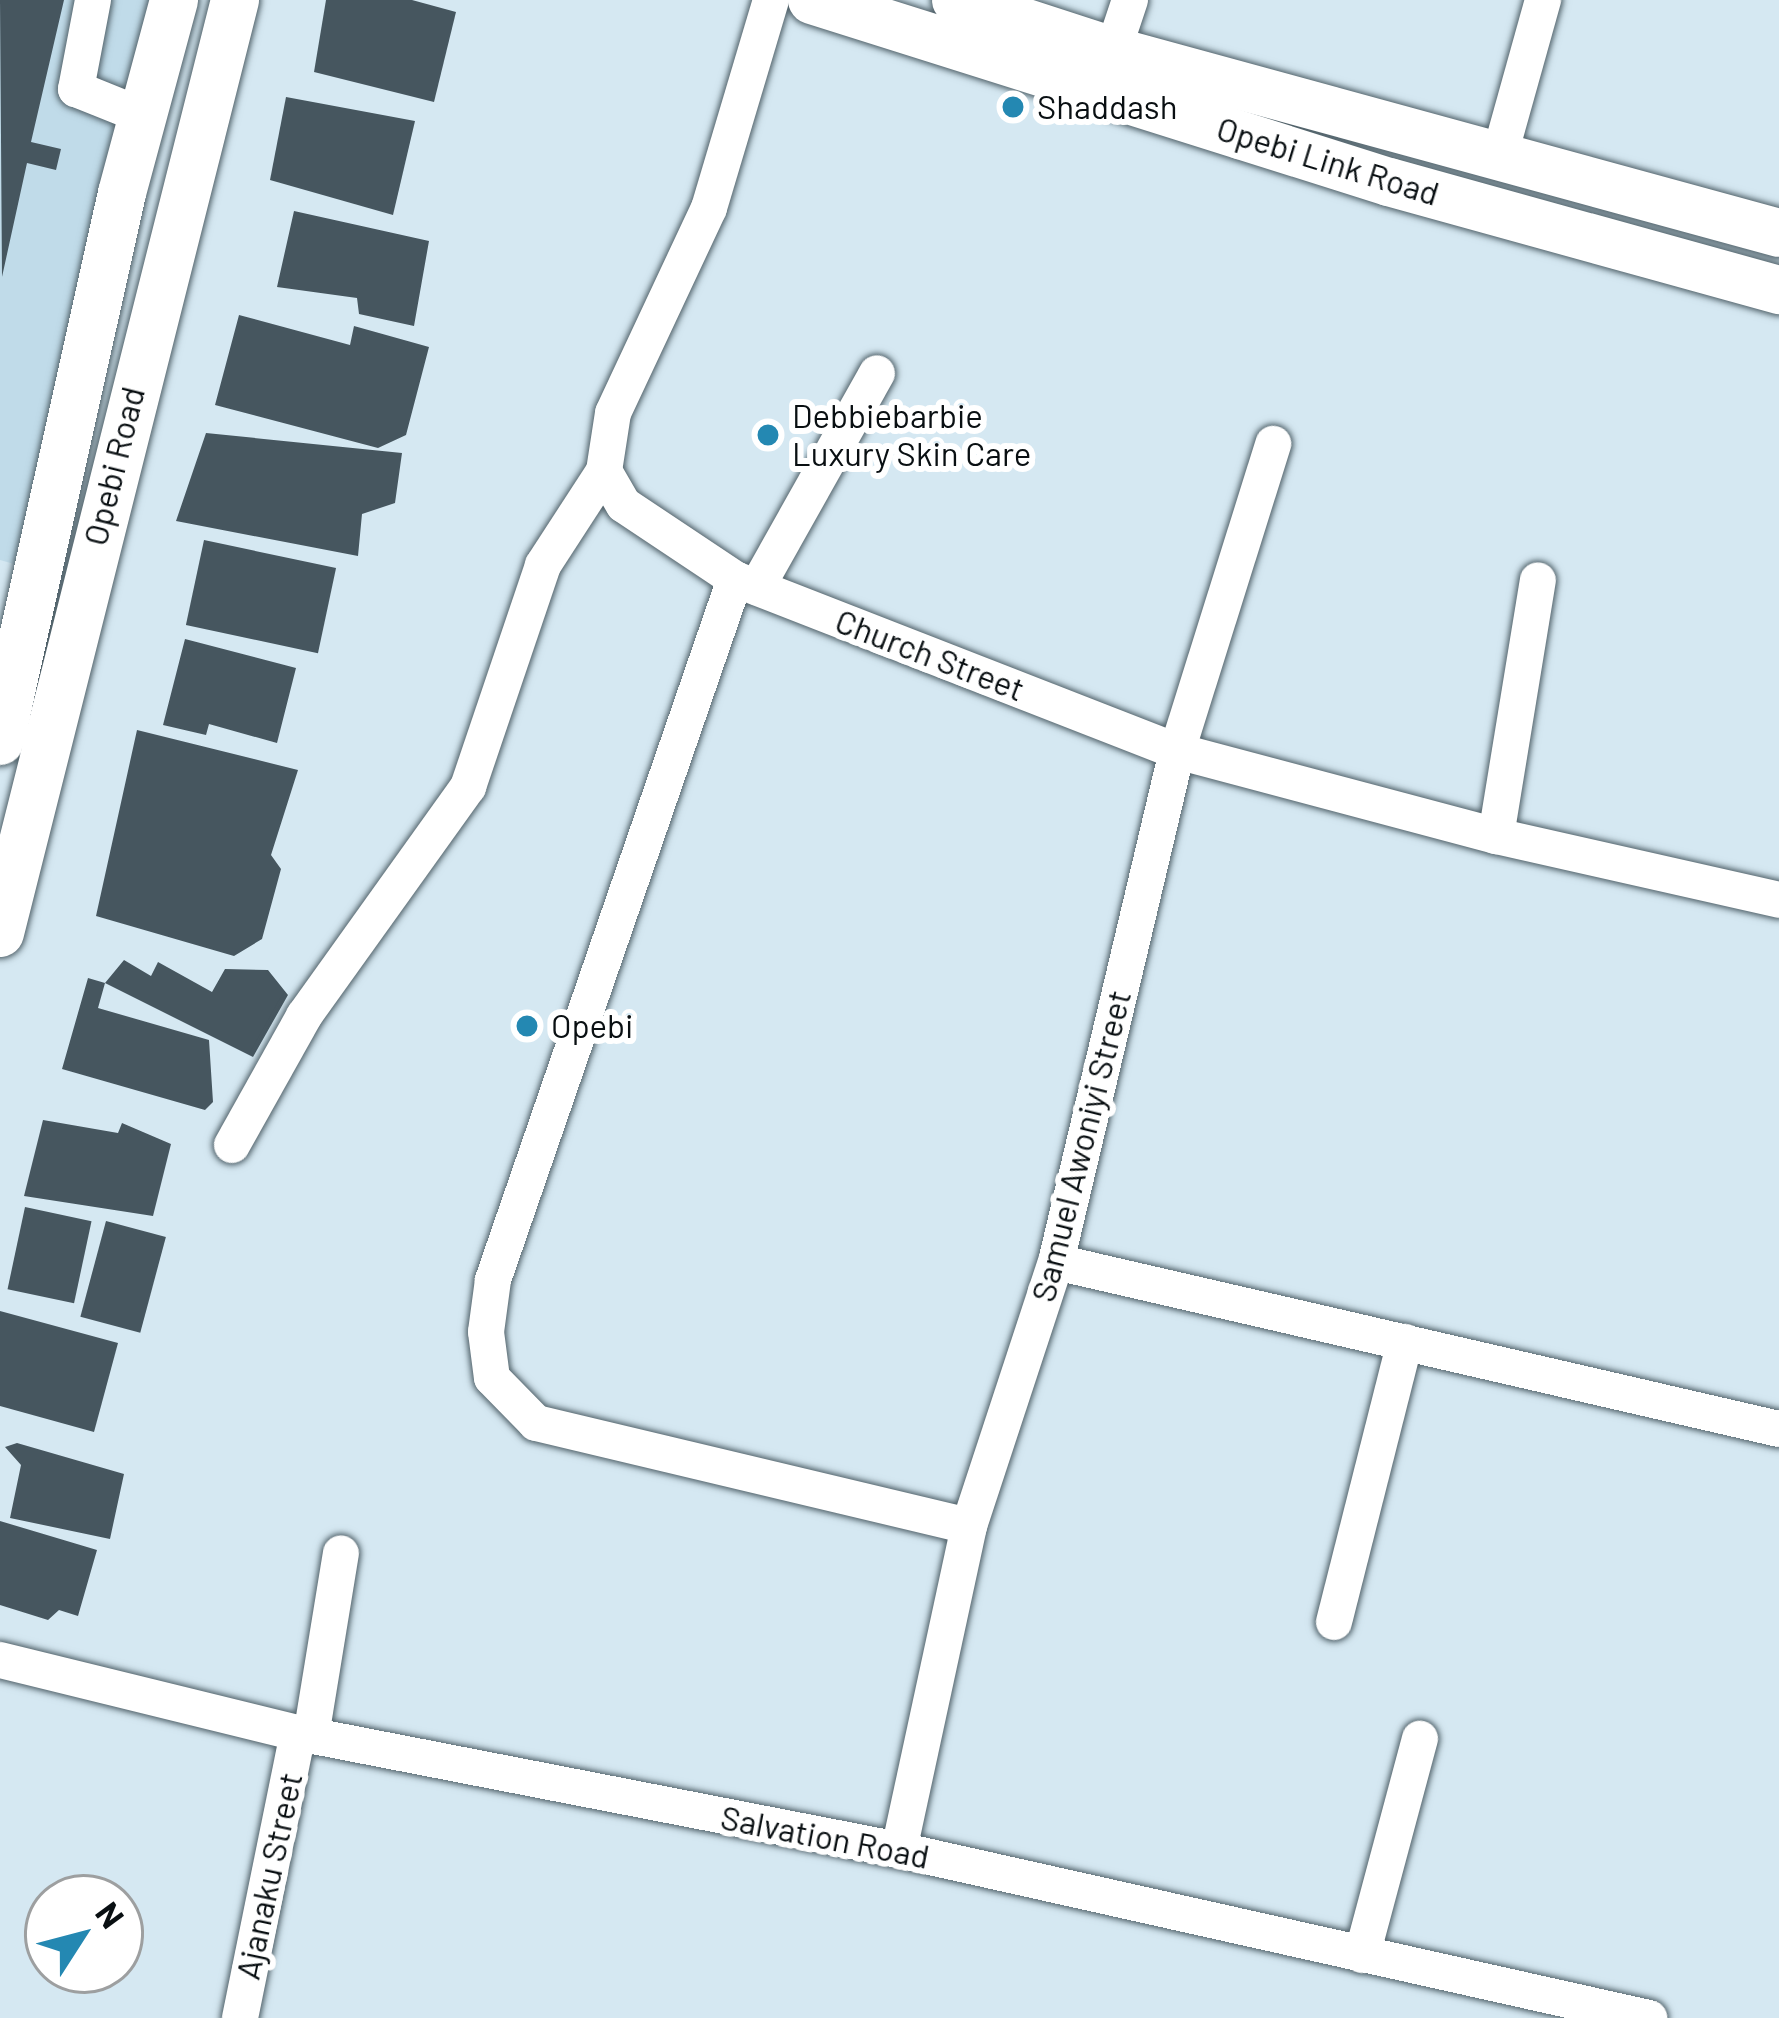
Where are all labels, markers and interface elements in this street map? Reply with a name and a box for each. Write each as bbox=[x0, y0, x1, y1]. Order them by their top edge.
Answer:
place label: Shaddash bbox=[1037, 87, 1177, 127]
marker: Shaddash bbox=[1000, 94, 1026, 120]
street label: Opebi Link Road bbox=[1212, 108, 1444, 214]
street label: Opebi Road bbox=[75, 383, 153, 549]
place label: Debbiebarbie Luxury Skin Care bbox=[792, 396, 1031, 474]
marker: Debbiebarbie Luxury Skin Care bbox=[755, 422, 781, 448]
street label: Church Street bbox=[830, 601, 1030, 709]
street label: Samuel Awoniyi Street bbox=[1023, 986, 1139, 1306]
place label: Opebi bbox=[551, 1006, 634, 1046]
marker: Opebi bbox=[514, 1013, 540, 1039]
street label: Ajanaku Street bbox=[228, 1769, 310, 1983]
street label: Salvation Road bbox=[717, 1797, 933, 1877]
north arrow bbox=[24, 1874, 144, 1994]
text: N bbox=[88, 1894, 133, 1935]

